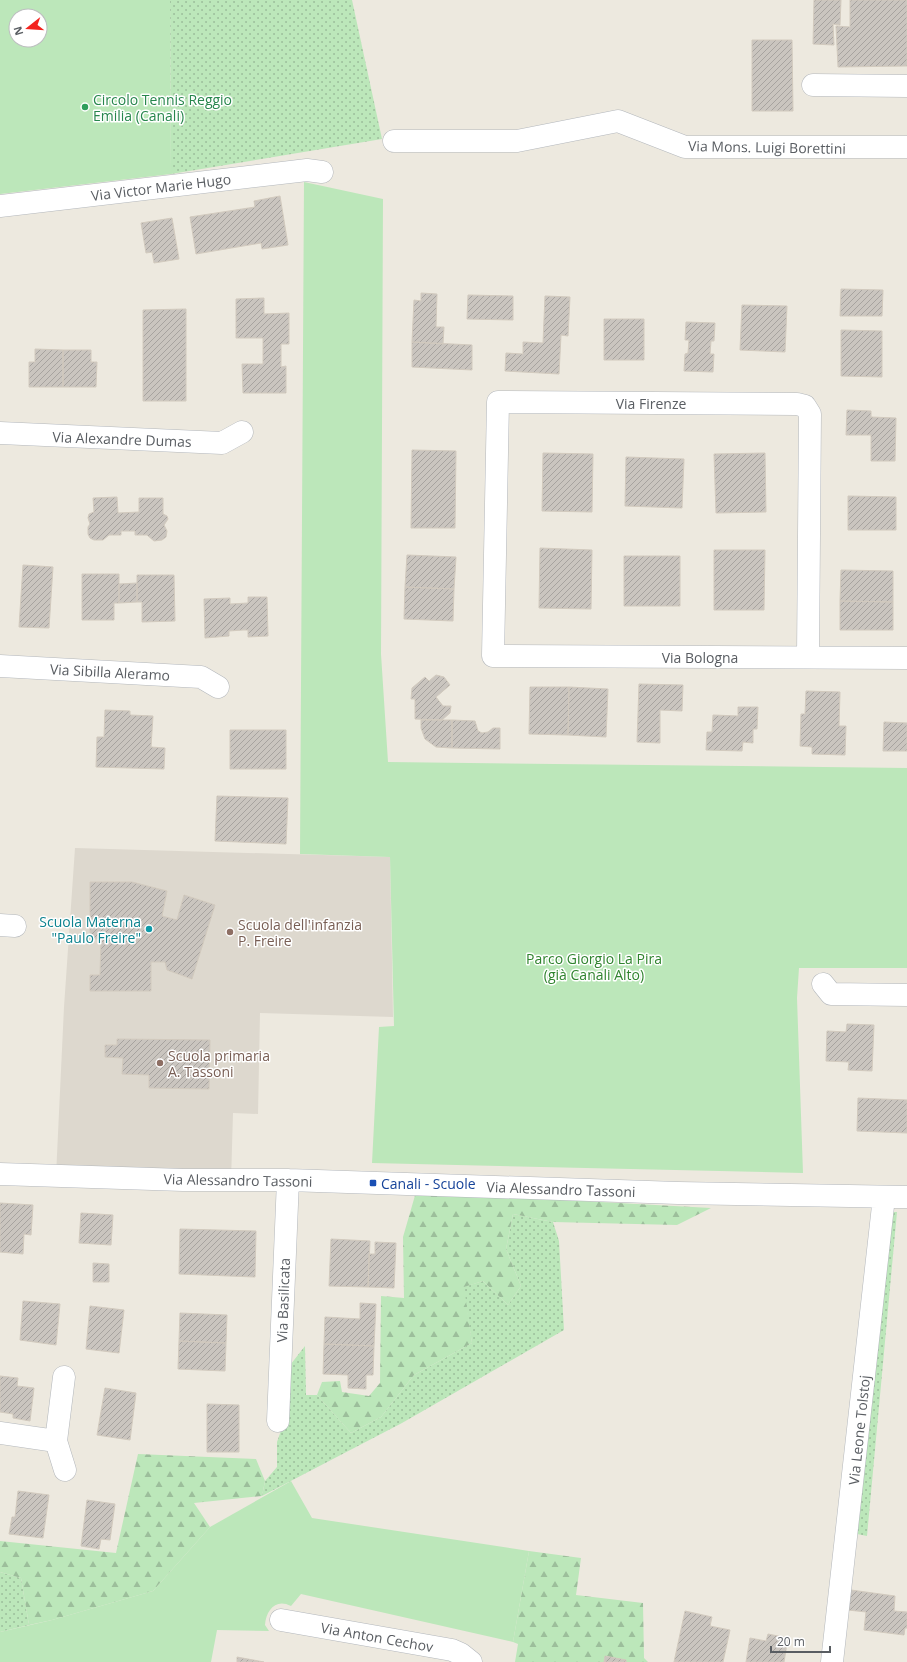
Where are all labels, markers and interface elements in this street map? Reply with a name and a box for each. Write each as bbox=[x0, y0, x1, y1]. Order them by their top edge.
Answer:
north arrow bbox=[8, 8, 48, 48]
text: N bbox=[9, 25, 26, 38]
place label: Circolo Tennis Reggio Emilia (Canali) bbox=[93, 90, 232, 125]
marker: Circolo Tennis Reggio Emilia (Canali) bbox=[80, 102, 90, 112]
street label: Via Mons. Luigi Borettini bbox=[688, 136, 846, 158]
street label: Via Victor Marie Hugo bbox=[90, 169, 232, 205]
street label: Via Firenze bbox=[616, 394, 686, 413]
street label: Via Alexandre Dumas bbox=[52, 427, 192, 451]
street label: Via Bologna bbox=[662, 648, 738, 667]
street label: Via Sibilla Aleramo bbox=[49, 659, 171, 685]
place label: Scuola Materna "Paulo Freire" bbox=[39, 912, 141, 947]
place label: Scuola dell'infanzia P. Freire bbox=[238, 915, 362, 950]
marker: Scuola Materna "Paulo Freire" bbox=[144, 924, 154, 934]
marker: Scuola dell'infanzia P. Freire bbox=[225, 927, 235, 937]
park label: Parco Giorgio La Pira (già Canali Alto) bbox=[526, 949, 662, 984]
place label: Scuola primaria A. Tassoni bbox=[168, 1046, 270, 1081]
marker: Scuola primaria A. Tassoni bbox=[155, 1058, 165, 1068]
street label: Via Alessandro Tassoni bbox=[163, 1169, 313, 1191]
place label: Canali - Scuole bbox=[381, 1174, 476, 1193]
street label: Via Alessandro Tassoni bbox=[486, 1177, 636, 1201]
marker: Canali - Scuole bbox=[368, 1178, 378, 1188]
street label: Via Basilicata bbox=[272, 1257, 294, 1343]
street label: Via Leone Tolstoj bbox=[844, 1374, 874, 1486]
street label: Via Anton Cechov bbox=[319, 1618, 435, 1656]
scale bar bbox=[771, 1628, 830, 1654]
text: 20 m bbox=[777, 1633, 805, 1650]

